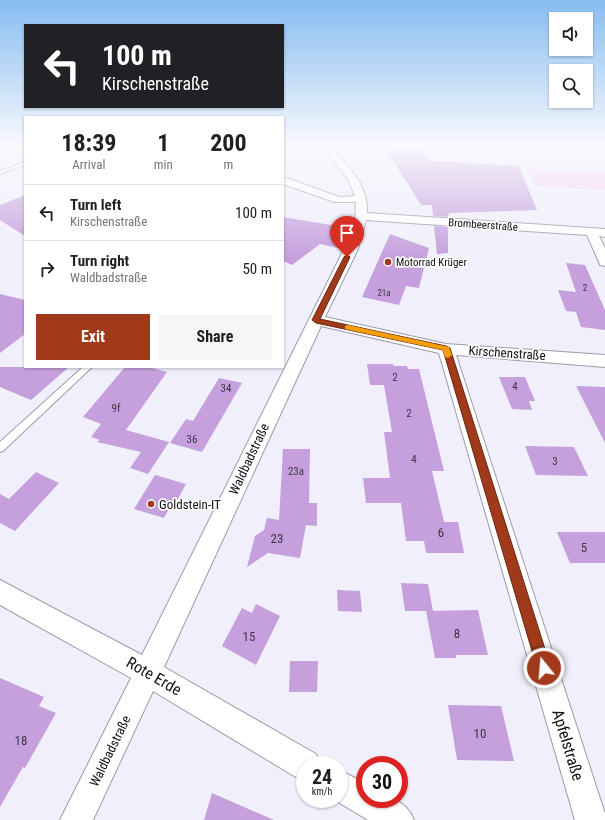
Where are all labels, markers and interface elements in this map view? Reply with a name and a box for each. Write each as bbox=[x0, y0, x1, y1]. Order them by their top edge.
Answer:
map controls bbox=[549, 12, 593, 108]
button: sound bbox=[549, 12, 593, 56]
text: 100 m bbox=[102, 39, 172, 72]
icon: left bbox=[36, 40, 88, 92]
button: search bbox=[549, 64, 593, 108]
text: Kirschenstraße bbox=[102, 73, 209, 94]
text: 18:39 bbox=[61, 129, 116, 157]
text: 1 bbox=[157, 129, 169, 157]
text: 200 bbox=[210, 129, 247, 157]
text: Arrival bbox=[72, 157, 105, 172]
text: min bbox=[154, 157, 173, 172]
text: m bbox=[224, 157, 233, 172]
text: Turn left bbox=[70, 196, 121, 214]
icon: left bbox=[36, 202, 58, 224]
text: 100 m bbox=[235, 204, 272, 222]
text: Kirschenstraße bbox=[70, 214, 147, 229]
pin bbox=[330, 216, 364, 257]
street label: Brombeerstraße bbox=[448, 216, 518, 234]
icon: arrive bbox=[336, 222, 358, 244]
text: Turn right bbox=[70, 252, 129, 270]
place label: Motorrad Krüger bbox=[396, 256, 467, 269]
marker: Motorrad Krüger bbox=[383, 257, 393, 267]
icon: right bbox=[36, 258, 58, 280]
text: 50 m bbox=[242, 260, 272, 278]
text: Waldbadstraße bbox=[70, 270, 147, 285]
house number: 2 bbox=[583, 283, 588, 293]
house number: 21a bbox=[377, 288, 391, 298]
button: Exit bbox=[36, 314, 150, 360]
button: Share bbox=[158, 314, 272, 360]
street label: Kirschenstraße bbox=[468, 343, 546, 363]
house number: 2 bbox=[392, 371, 398, 384]
house number: 4 bbox=[512, 380, 518, 393]
house number: 34 bbox=[221, 382, 232, 395]
house number: 9f bbox=[112, 402, 121, 415]
house number: 2 bbox=[406, 407, 412, 420]
street label: Waldbadstraße bbox=[226, 421, 272, 497]
house number: 36 bbox=[187, 433, 197, 446]
house number: 4 bbox=[411, 453, 417, 466]
house number: 3 bbox=[552, 455, 558, 468]
house number: 23a bbox=[288, 465, 304, 478]
place label: Goldstein-IT bbox=[159, 497, 221, 512]
marker: Goldstein-IT bbox=[146, 499, 156, 509]
house number: 6 bbox=[438, 525, 444, 540]
house number: 23 bbox=[271, 531, 283, 546]
house number: 5 bbox=[581, 540, 587, 555]
house number: 8 bbox=[454, 626, 460, 641]
house number: 15 bbox=[243, 629, 255, 644]
position arrow bbox=[523, 647, 565, 689]
street label: Rote Erde bbox=[123, 653, 185, 699]
street label: Apfelstraße bbox=[548, 707, 588, 783]
street label: Waldbadstraße bbox=[86, 713, 134, 789]
house number: 10 bbox=[474, 726, 486, 741]
house number: 18 bbox=[15, 733, 27, 748]
speed limit sign: 30 bbox=[356, 756, 408, 808]
text: 24 bbox=[312, 765, 332, 789]
text: km/h bbox=[312, 786, 332, 797]

